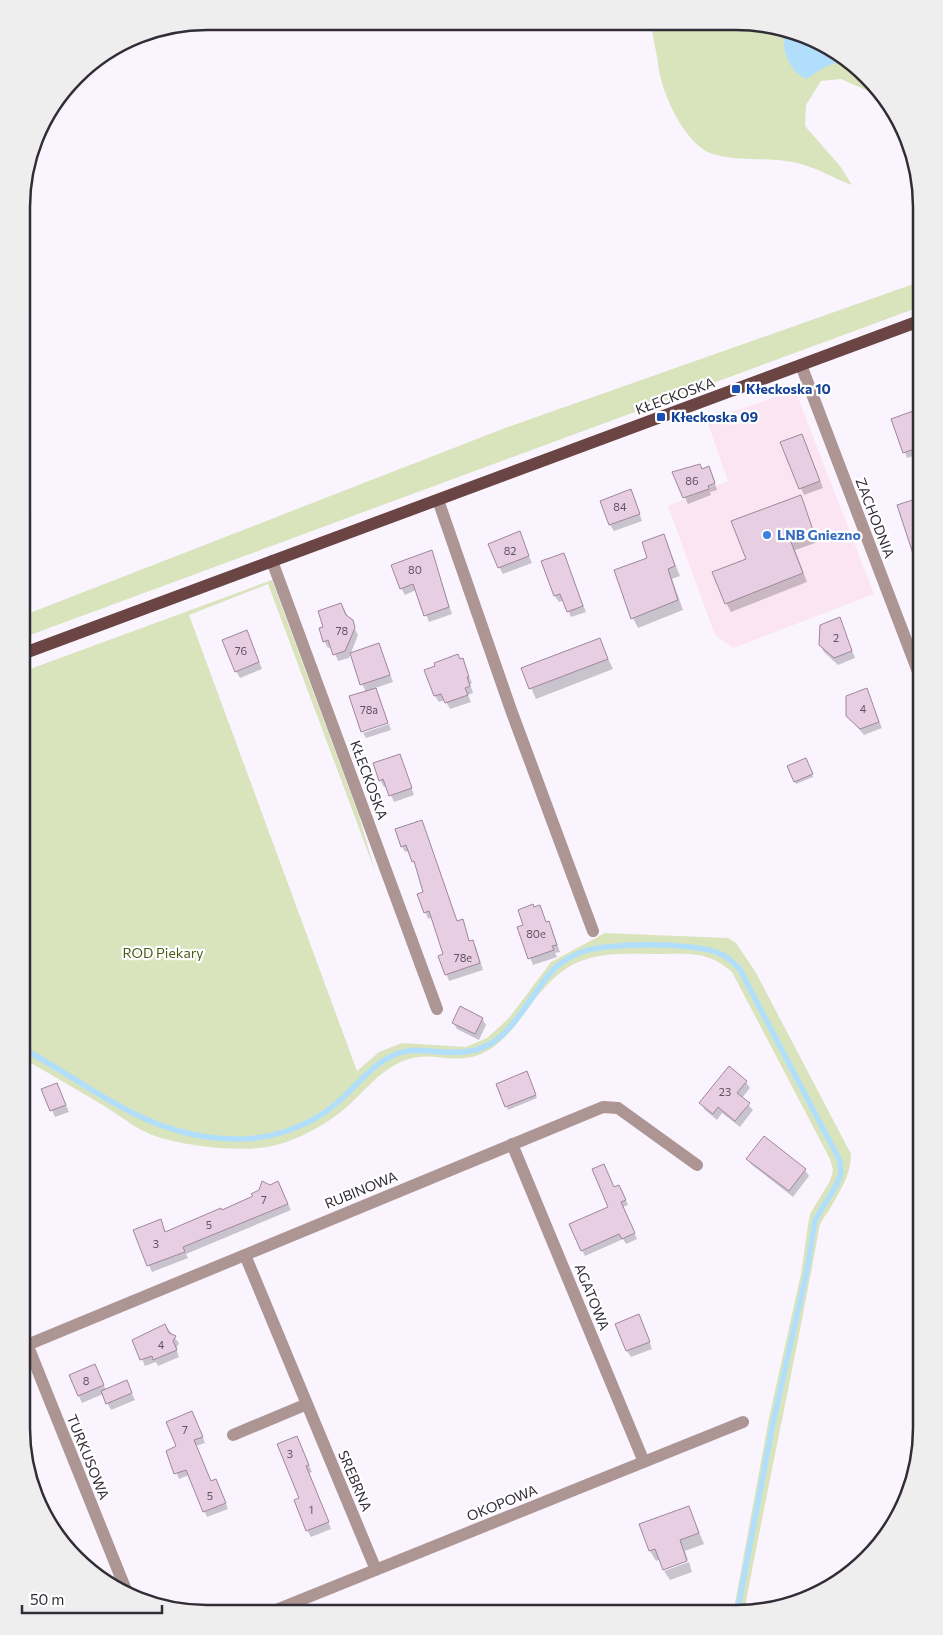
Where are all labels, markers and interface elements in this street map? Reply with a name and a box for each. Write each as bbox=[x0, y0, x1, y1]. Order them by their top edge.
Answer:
street label: KŁECKOSKA bbox=[633, 373, 717, 418]
place label: Kłeckoska 10 bbox=[746, 380, 831, 397]
marker: Kłeckoska 10 bbox=[730, 383, 742, 395]
place label: Kłeckoska 09 bbox=[671, 408, 758, 425]
marker: Kłeckoska 09 bbox=[655, 411, 667, 423]
house number: 86 bbox=[685, 474, 699, 487]
street label: ZACHODNIA bbox=[852, 475, 899, 561]
house number: 84 bbox=[613, 500, 627, 513]
place label: LNB Gniezno bbox=[777, 526, 861, 543]
marker: LNB Gniezno bbox=[761, 529, 773, 541]
house number: 82 bbox=[504, 544, 516, 557]
house number: 80 bbox=[408, 563, 422, 576]
house number: 78 bbox=[336, 624, 349, 637]
house number: 2 bbox=[833, 631, 839, 644]
house number: 76 bbox=[235, 644, 248, 657]
house number: 4 bbox=[860, 702, 867, 715]
house number: 78a bbox=[360, 703, 378, 716]
street label: KŁECKOSKA bbox=[347, 738, 392, 822]
house number: 80e bbox=[526, 927, 546, 940]
park label: ROD Piekary bbox=[122, 944, 204, 961]
house number: 78e bbox=[454, 951, 472, 964]
house number: 23 bbox=[719, 1085, 731, 1098]
street label: RUBINOWA bbox=[322, 1167, 400, 1212]
house number: 7 bbox=[261, 1193, 267, 1206]
house number: 5 bbox=[206, 1218, 212, 1231]
house number: 3 bbox=[153, 1237, 159, 1250]
street label: AGATOWA bbox=[571, 1261, 614, 1333]
house number: 4 bbox=[158, 1338, 165, 1351]
house number: 8 bbox=[83, 1374, 90, 1387]
street label: TURKUSOWA bbox=[64, 1412, 113, 1502]
house number: 7 bbox=[182, 1423, 188, 1436]
house number: 3 bbox=[287, 1447, 293, 1460]
street label: SREBRNA bbox=[335, 1448, 376, 1514]
street label: OKOPOWA bbox=[464, 1481, 540, 1524]
house number: 5 bbox=[207, 1489, 213, 1502]
house number: 1 bbox=[309, 1503, 313, 1516]
scale bar bbox=[22, 1582, 162, 1614]
text: 50 m bbox=[30, 1590, 64, 1608]

